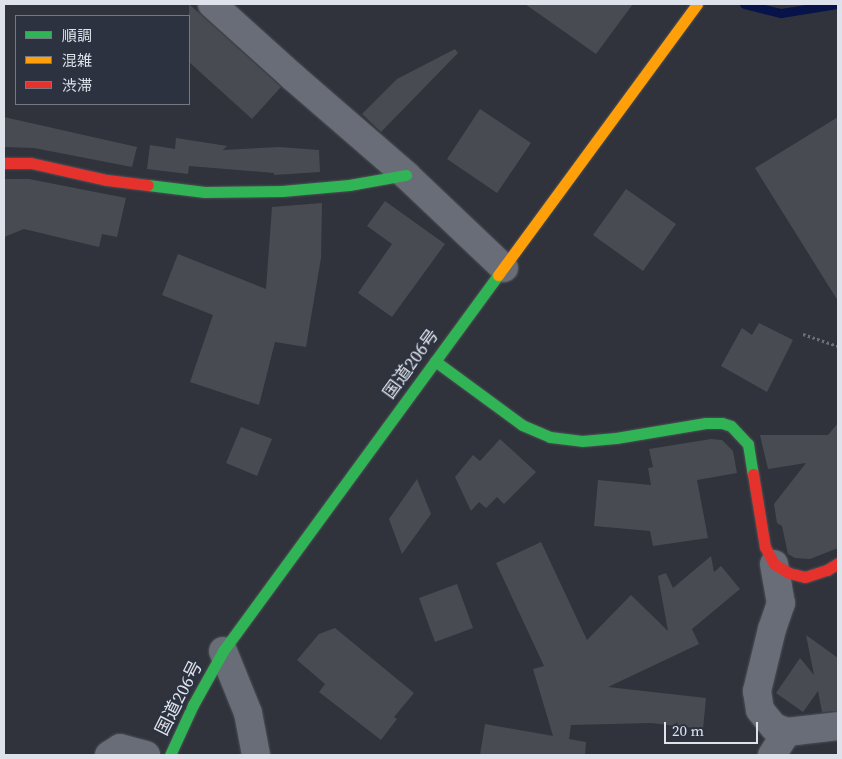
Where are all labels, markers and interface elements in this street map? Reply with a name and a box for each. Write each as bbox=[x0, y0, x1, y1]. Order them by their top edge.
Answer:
legend bbox=[15, 15, 190, 105]
text: 順調 bbox=[62, 25, 92, 46]
text: 混雑 bbox=[62, 50, 92, 71]
text: 渋滞 bbox=[62, 75, 92, 96]
street label: 国道206号 bbox=[378, 325, 444, 403]
street label: 国道206号 bbox=[151, 657, 207, 739]
scale bar bbox=[667, 712, 761, 744]
text: 20 m bbox=[672, 720, 704, 741]

